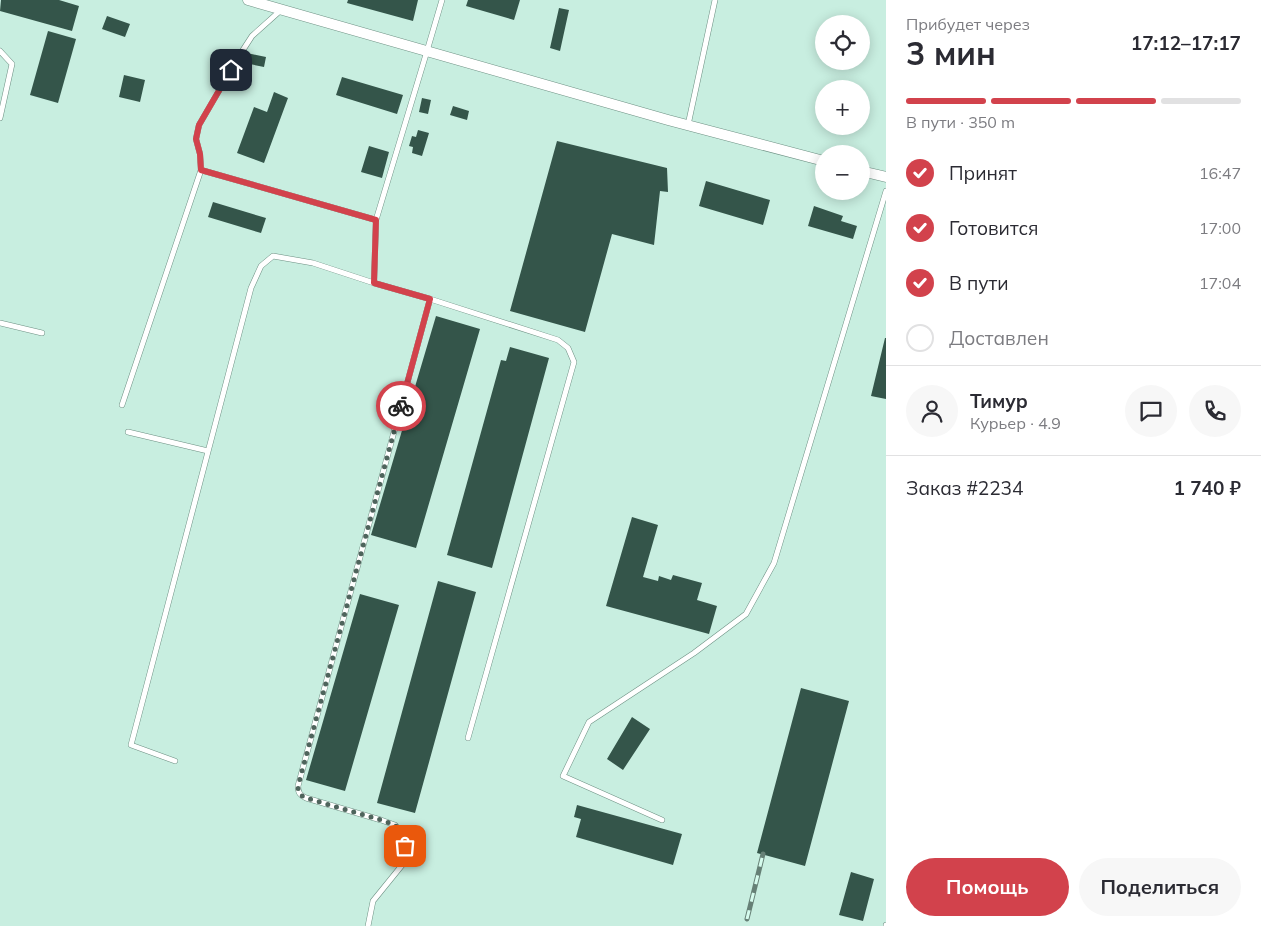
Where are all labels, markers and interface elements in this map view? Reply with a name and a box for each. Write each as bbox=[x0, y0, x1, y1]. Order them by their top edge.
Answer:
text: Прибудет через bbox=[906, 14, 1030, 34]
map controls bbox=[815, 15, 870, 200]
button: locate bbox=[815, 15, 870, 70]
text: 17:12–17:17 bbox=[1131, 31, 1241, 55]
text: 3 мин bbox=[906, 33, 996, 73]
pin bbox=[210, 49, 252, 91]
icon: home bbox=[217, 56, 245, 84]
button: + bbox=[815, 80, 870, 135]
text: В пути · 350 m bbox=[906, 112, 1015, 132]
button: − bbox=[815, 145, 870, 200]
icon: check bbox=[906, 159, 934, 187]
text: Принят bbox=[949, 161, 1017, 185]
text: 16:47 bbox=[1199, 163, 1241, 183]
icon: check bbox=[906, 214, 934, 242]
text: Готовится bbox=[949, 216, 1039, 240]
text: 17:00 bbox=[1199, 218, 1241, 238]
icon: check bbox=[906, 269, 934, 297]
text: В пути bbox=[949, 271, 1008, 295]
text: 17:04 bbox=[1199, 273, 1241, 293]
text: Доставлен bbox=[949, 326, 1049, 350]
courier bbox=[376, 381, 426, 431]
button: person bbox=[906, 385, 958, 437]
button: chat bbox=[1125, 385, 1177, 437]
button: phone bbox=[1189, 385, 1241, 437]
text: Тимур bbox=[970, 389, 1028, 413]
icon: bike bbox=[387, 392, 415, 420]
text: Курьер · 4.9 bbox=[970, 413, 1061, 433]
text: Заказ #2234 bbox=[906, 476, 1023, 500]
text: 1 740 ₽ bbox=[1174, 476, 1241, 500]
pin bbox=[384, 825, 426, 867]
icon: bag bbox=[391, 832, 419, 860]
button: Помощь bbox=[906, 858, 1069, 916]
button: Поделиться bbox=[1079, 858, 1241, 916]

